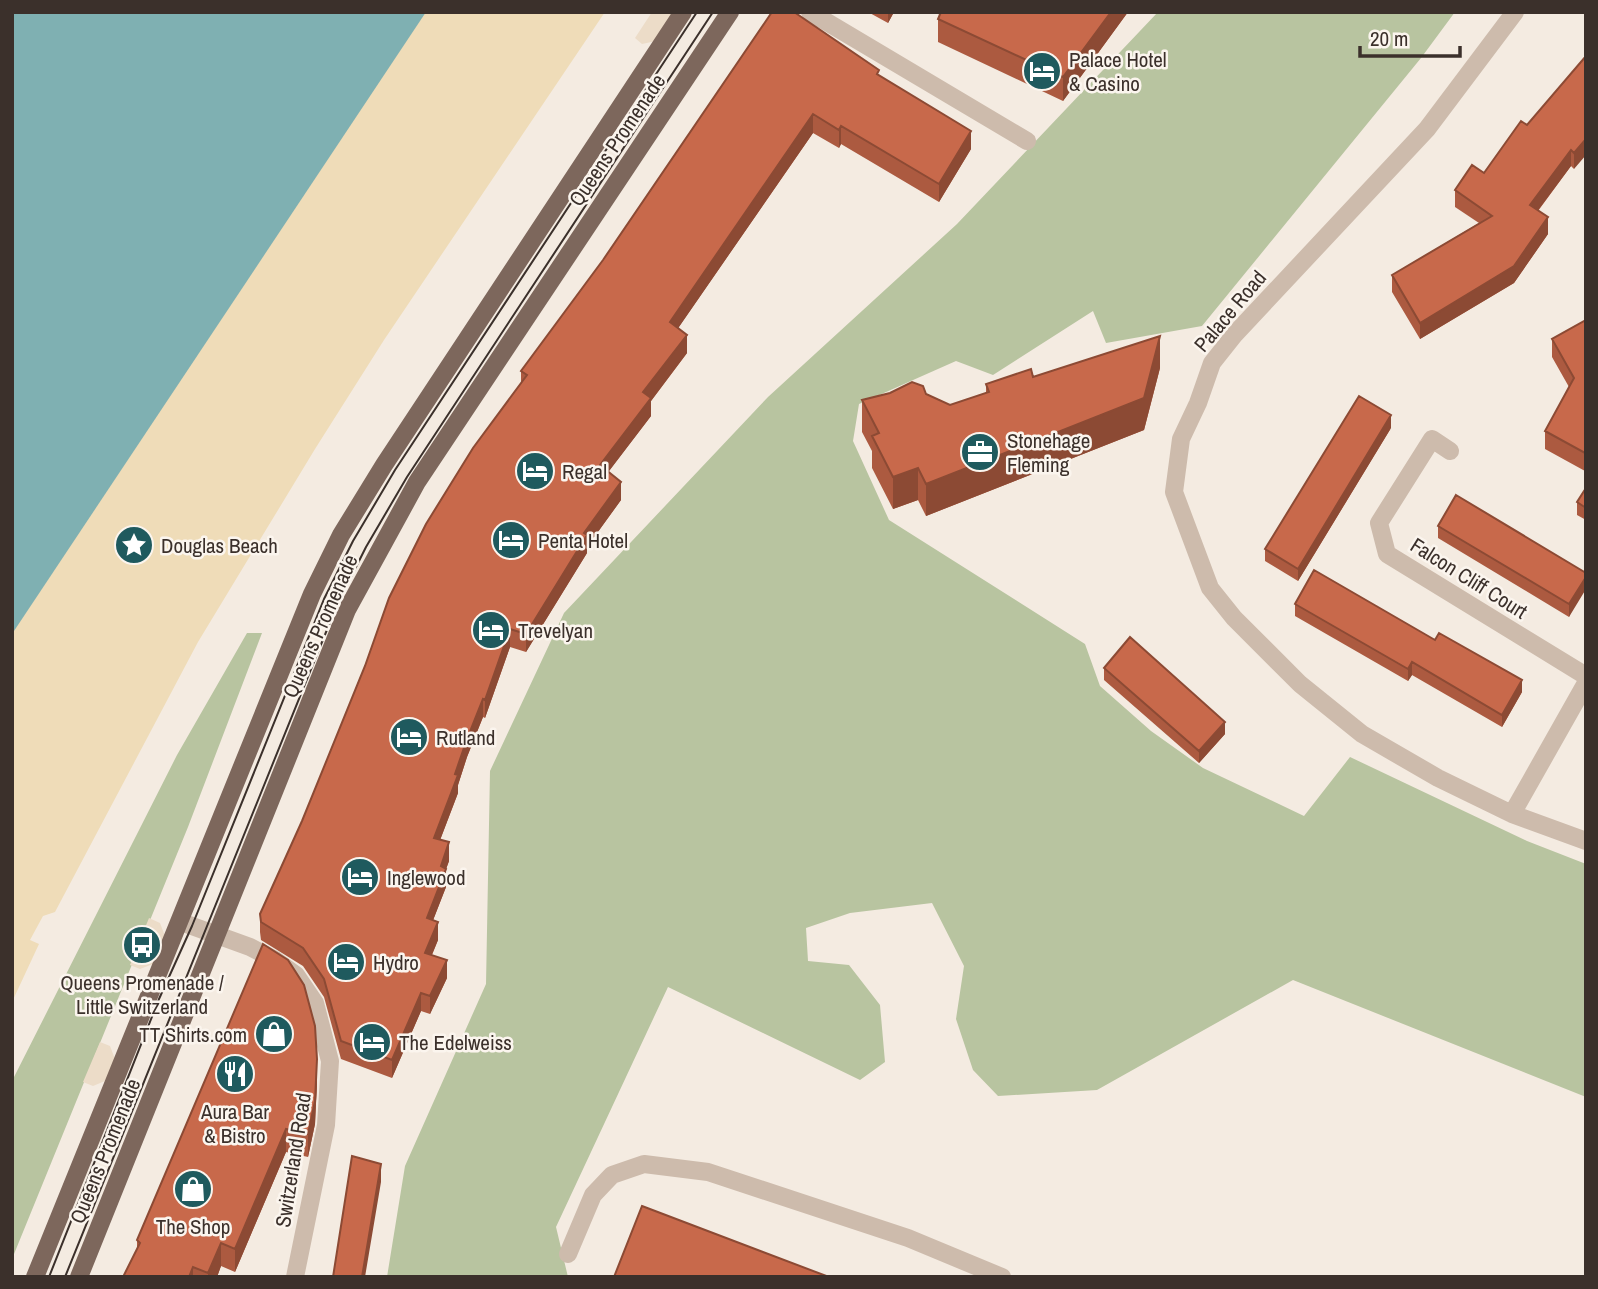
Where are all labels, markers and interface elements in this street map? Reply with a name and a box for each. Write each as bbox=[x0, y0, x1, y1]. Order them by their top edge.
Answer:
scale bar bbox=[1360, 14, 1460, 58]
text: 20 m bbox=[1370, 24, 1408, 53]
place label: Palace Hotel & Casino bbox=[1069, 45, 1167, 98]
hotel icon: Palace Hotel & Casino bbox=[1021, 50, 1063, 92]
street label: Queens Promenade bbox=[562, 68, 672, 212]
street label: Palace Road bbox=[1187, 264, 1273, 358]
place label: Stonehage Fleming bbox=[1007, 426, 1090, 479]
office icon: Stonehage Fleming bbox=[959, 431, 1001, 473]
hotel icon: Regal bbox=[514, 450, 556, 492]
place label: Regal bbox=[562, 457, 607, 486]
hotel icon: Penta Hotel bbox=[490, 519, 532, 561]
place icon: Douglas Beach bbox=[113, 524, 155, 566]
place label: Penta Hotel bbox=[538, 526, 628, 555]
place label: Douglas Beach bbox=[161, 531, 278, 560]
street label: Falcon Cliff Court bbox=[1405, 531, 1533, 626]
street label: Queens Promenade bbox=[275, 550, 365, 702]
hotel icon: Trevelyan bbox=[470, 609, 512, 651]
place label: Trevelyan bbox=[518, 616, 593, 645]
hotel icon: Rutland bbox=[388, 716, 430, 758]
place label: Rutland bbox=[436, 723, 495, 752]
hotel icon: Inglewood bbox=[339, 856, 381, 898]
place label: Inglewood bbox=[387, 863, 466, 892]
bus stop icon: Queens Promenade / Little Switzerland bbox=[121, 924, 163, 966]
hotel icon: Hydro bbox=[325, 941, 367, 983]
place label: Hydro bbox=[373, 948, 419, 977]
place label: Queens Promenade / Little Switzerland bbox=[60, 968, 224, 1021]
shop icon: TT Shirts.com bbox=[253, 1013, 295, 1055]
place label: TT Shirts.com bbox=[139, 1020, 247, 1049]
hotel icon: The Edelweiss bbox=[351, 1021, 393, 1063]
place label: The Edelweiss bbox=[399, 1028, 512, 1057]
restaurant icon: Aura Bar & Bistro bbox=[214, 1053, 256, 1095]
street label: Queens Promenade bbox=[63, 1074, 147, 1228]
street label: Switzerland Road bbox=[268, 1091, 318, 1229]
place label: Aura Bar & Bistro bbox=[200, 1097, 269, 1150]
shop icon: The Shop bbox=[172, 1168, 214, 1210]
place label: The Shop bbox=[156, 1212, 230, 1241]

